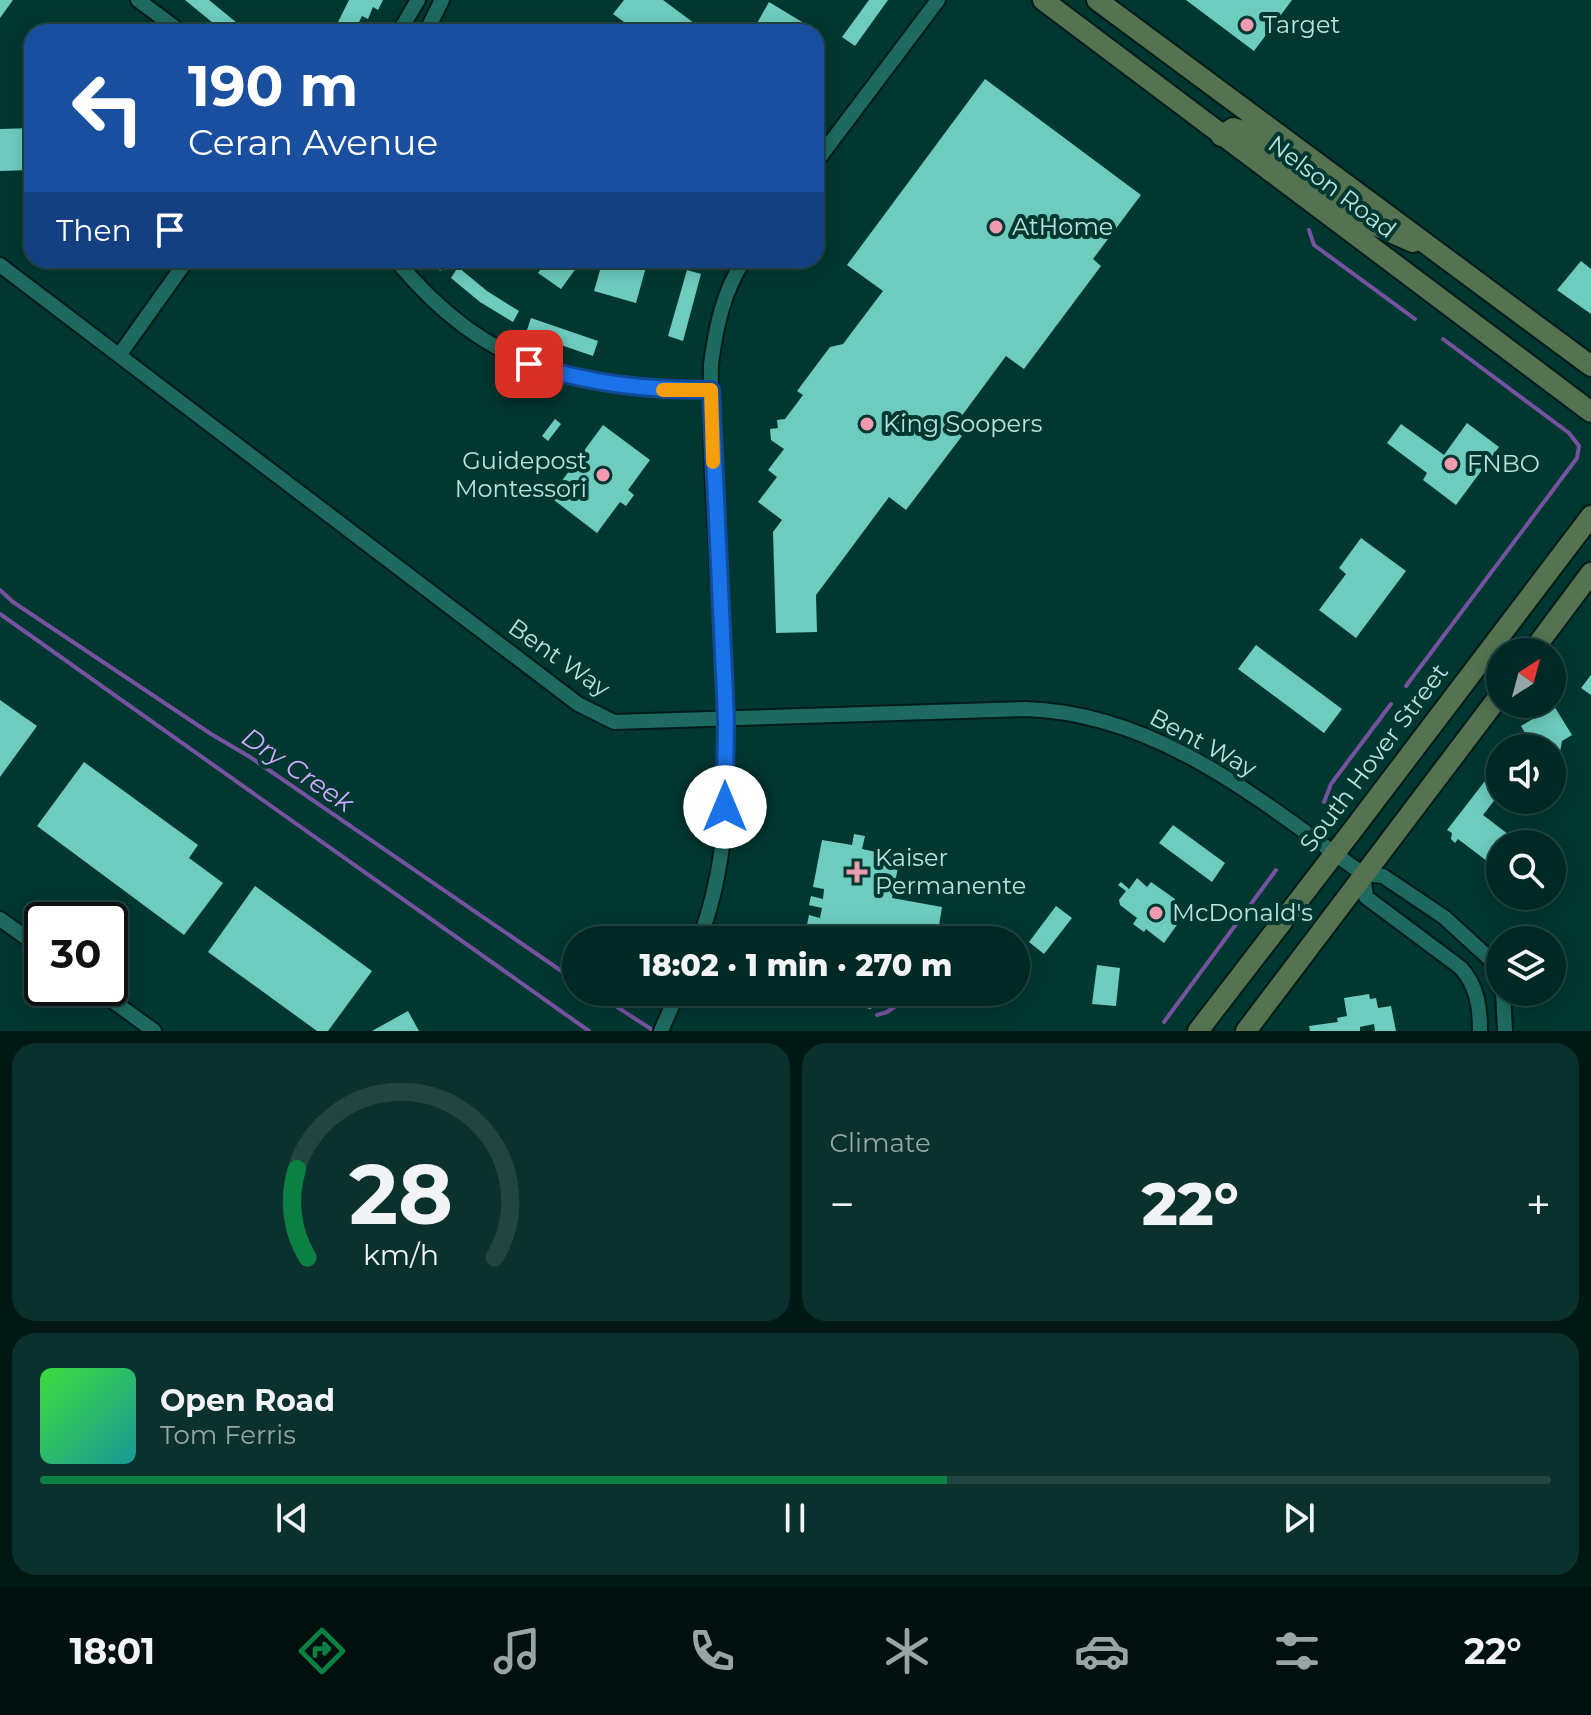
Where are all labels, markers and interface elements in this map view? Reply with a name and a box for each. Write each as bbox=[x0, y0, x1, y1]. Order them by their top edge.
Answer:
place label: Target bbox=[1263, 10, 1340, 39]
marker: Target bbox=[1238, 16, 1256, 34]
text: 190 m bbox=[188, 52, 358, 120]
icon: left bbox=[56, 56, 160, 160]
text: Ceran Avenue bbox=[188, 120, 438, 164]
street label: Nelson Road bbox=[1263, 129, 1402, 244]
icon: arrive bbox=[148, 208, 192, 252]
text: Then bbox=[56, 212, 132, 249]
place label: AtHome bbox=[1012, 212, 1113, 241]
marker: AtHome bbox=[987, 218, 1005, 236]
pin bbox=[495, 330, 563, 398]
icon: arrive bbox=[507, 342, 551, 386]
place label: King Soopers bbox=[883, 409, 1042, 438]
marker: King Soopers bbox=[858, 415, 876, 433]
place label: Guidepost Montessori bbox=[455, 446, 587, 503]
place label: FNBO bbox=[1467, 449, 1540, 478]
marker: FNBO bbox=[1442, 455, 1460, 473]
marker: Guidepost Montessori bbox=[594, 466, 612, 484]
street label: Bent Way bbox=[503, 612, 615, 703]
north arrow bbox=[1486, 638, 1566, 718]
map controls bbox=[1486, 638, 1566, 1006]
street label: South Hover Street bbox=[1293, 658, 1454, 857]
street label: Bent Way bbox=[1145, 702, 1262, 783]
water label: Dry Creek bbox=[236, 721, 361, 820]
button: sound bbox=[1486, 734, 1566, 814]
position arrow bbox=[683, 765, 767, 849]
button: search bbox=[1486, 830, 1566, 910]
place label: Kaiser Permanente bbox=[875, 843, 1026, 900]
marker: Kaiser Permanente bbox=[846, 861, 868, 883]
place label: McDonald's bbox=[1172, 898, 1313, 927]
speed limit sign: 30 bbox=[24, 902, 128, 1006]
marker: McDonald's bbox=[1147, 904, 1165, 922]
button: layers bbox=[1486, 926, 1566, 1006]
text: 18:02 · 1 min · 270 m bbox=[640, 947, 952, 984]
text: Climate bbox=[830, 1127, 931, 1159]
text: 28 bbox=[349, 1143, 453, 1245]
text: 22° bbox=[1142, 1167, 1239, 1240]
text: − bbox=[830, 1177, 855, 1231]
text: + bbox=[1526, 1177, 1551, 1231]
text: km/h bbox=[363, 1237, 439, 1272]
text: Open Road bbox=[160, 1382, 335, 1419]
text: Tom Ferris bbox=[160, 1419, 296, 1451]
icon: previous bbox=[270, 1496, 314, 1540]
icon: pause bbox=[773, 1496, 817, 1540]
icon: next bbox=[1277, 1496, 1321, 1540]
icon: directions bbox=[294, 1623, 350, 1679]
icon: music bbox=[489, 1623, 545, 1679]
icon: phone bbox=[684, 1623, 740, 1679]
icon: climate bbox=[879, 1623, 935, 1679]
icon: car bbox=[1074, 1623, 1130, 1679]
icon: filters bbox=[1269, 1623, 1325, 1679]
text: 18:01 bbox=[69, 1629, 155, 1673]
text: 22° bbox=[1464, 1629, 1522, 1673]

